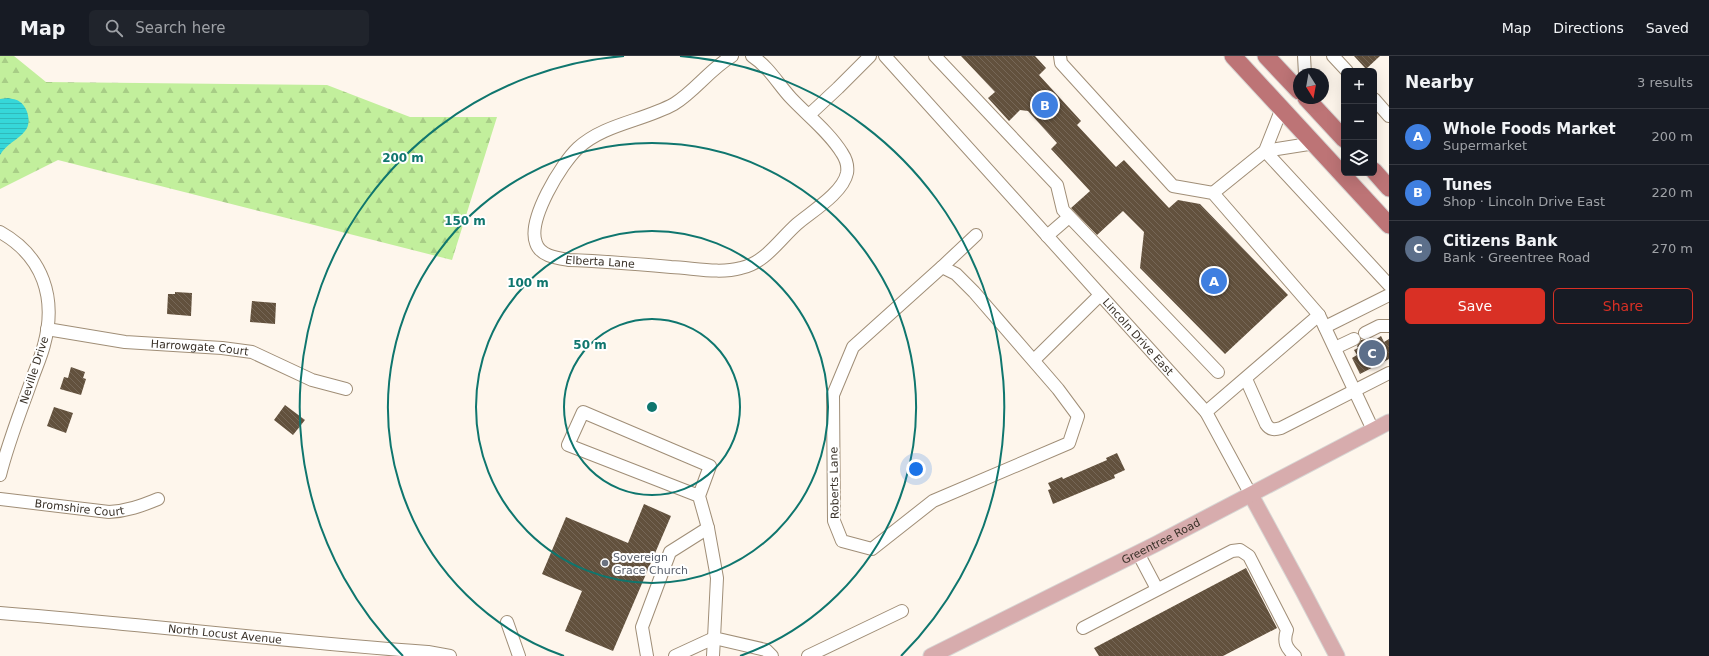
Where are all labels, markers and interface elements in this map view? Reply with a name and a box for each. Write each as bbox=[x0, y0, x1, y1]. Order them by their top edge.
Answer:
search box bbox=[89, 10, 369, 46]
text: Map bbox=[20, 17, 65, 39]
icon: search bbox=[103, 17, 125, 39]
text: Search here bbox=[135, 19, 225, 37]
text: Map bbox=[1502, 20, 1531, 36]
text: Directions bbox=[1553, 20, 1624, 36]
text: Saved bbox=[1646, 20, 1689, 36]
north arrow bbox=[1293, 68, 1329, 104]
map controls bbox=[1341, 68, 1377, 176]
button: + bbox=[1341, 68, 1377, 104]
text: Nearby bbox=[1405, 72, 1474, 92]
text: 3 results bbox=[1637, 75, 1693, 90]
pin: B bbox=[1032, 90, 1058, 120]
button: − bbox=[1341, 104, 1377, 140]
text: Whole Foods Market bbox=[1443, 120, 1616, 138]
text: A bbox=[1413, 129, 1423, 144]
text: 200 m bbox=[1651, 129, 1693, 144]
text: Supermarket bbox=[1443, 138, 1527, 153]
button: layers bbox=[1341, 140, 1377, 176]
text: 200 m bbox=[382, 151, 424, 165]
text: Tunes bbox=[1443, 176, 1492, 194]
text: B bbox=[1413, 185, 1423, 200]
text: 220 m bbox=[1651, 185, 1693, 200]
text: Shop · Lincoln Drive East bbox=[1443, 194, 1605, 209]
text: 150 m bbox=[444, 214, 486, 228]
text: Citizens Bank bbox=[1443, 232, 1557, 250]
text: C bbox=[1413, 241, 1423, 256]
text: 270 m bbox=[1651, 241, 1693, 256]
text: Bank · Greentree Road bbox=[1443, 250, 1590, 265]
street label: Elberta Lane bbox=[564, 253, 635, 271]
pin: A bbox=[1201, 266, 1227, 296]
text: 100 m bbox=[507, 276, 549, 290]
button: Save bbox=[1405, 288, 1545, 324]
button: Share bbox=[1553, 288, 1693, 324]
street label: Lincoln Drive East bbox=[1100, 296, 1176, 379]
street label: Neville Drive bbox=[17, 335, 52, 406]
street label: Harrowgate Court bbox=[150, 338, 250, 359]
text: 50 m bbox=[573, 338, 607, 352]
pin: C bbox=[1359, 338, 1385, 368]
centre of rings bbox=[645, 400, 659, 414]
street label: Roberts Lane bbox=[827, 447, 842, 519]
your location bbox=[906, 459, 926, 479]
street label: Bromshire Court bbox=[34, 497, 126, 519]
street label: Greentree Road bbox=[1120, 516, 1203, 567]
place label: Sovereign Grace Church bbox=[613, 551, 688, 577]
marker: Sovereign Grace Church bbox=[600, 558, 610, 568]
street label: North Locust Avenue bbox=[167, 622, 283, 647]

